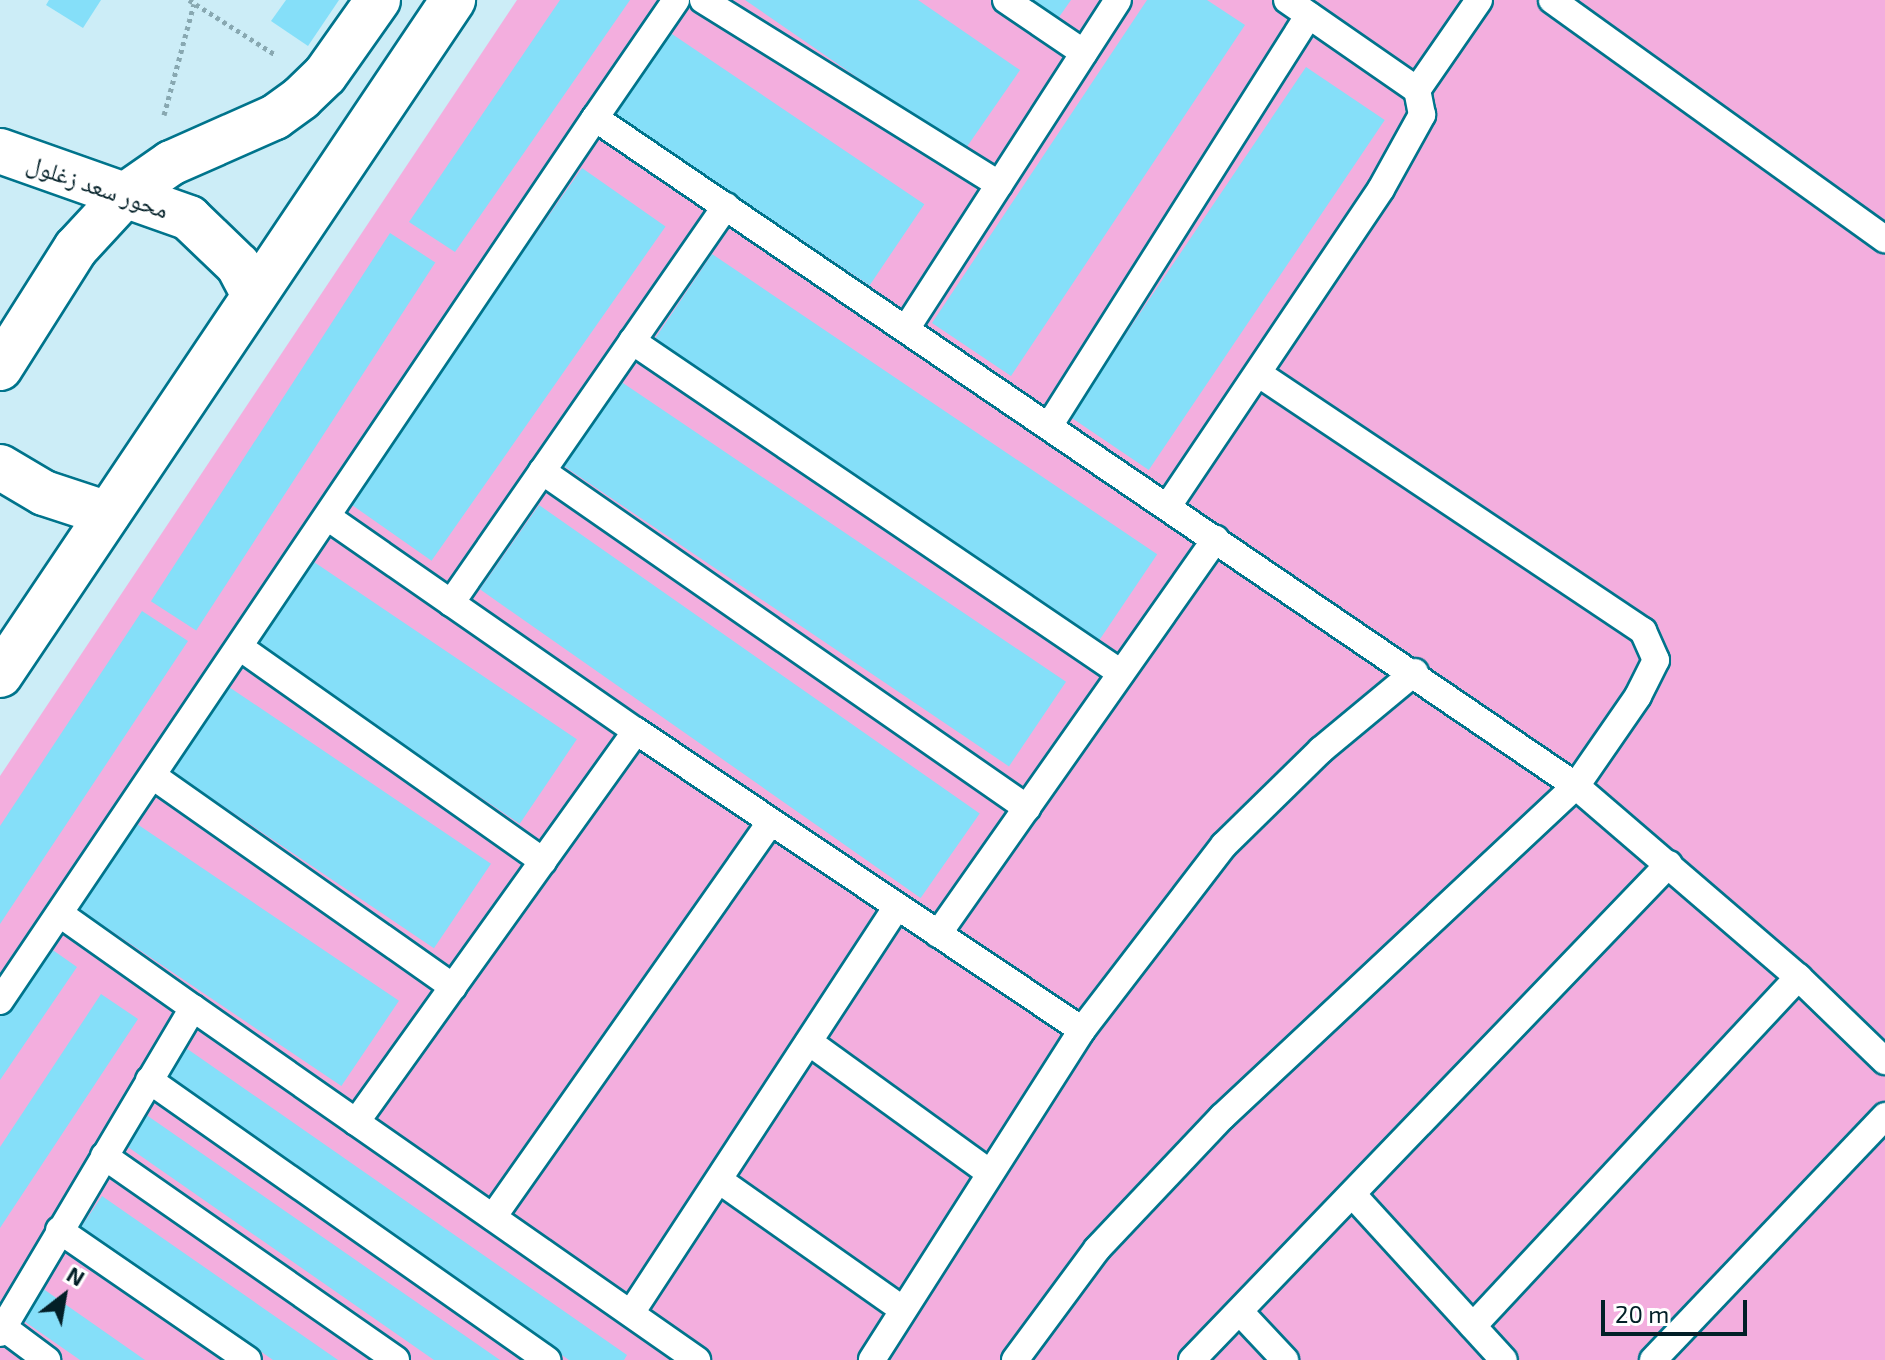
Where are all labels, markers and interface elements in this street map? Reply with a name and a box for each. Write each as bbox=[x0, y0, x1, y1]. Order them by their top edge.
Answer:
street label: محور سعد زغلول bbox=[23, 148, 173, 224]
north arrow bbox=[24, 1256, 104, 1336]
text: N bbox=[63, 1260, 90, 1291]
scale bar bbox=[1605, 1284, 1751, 1334]
text: 20 m bbox=[1615, 1299, 1669, 1328]

